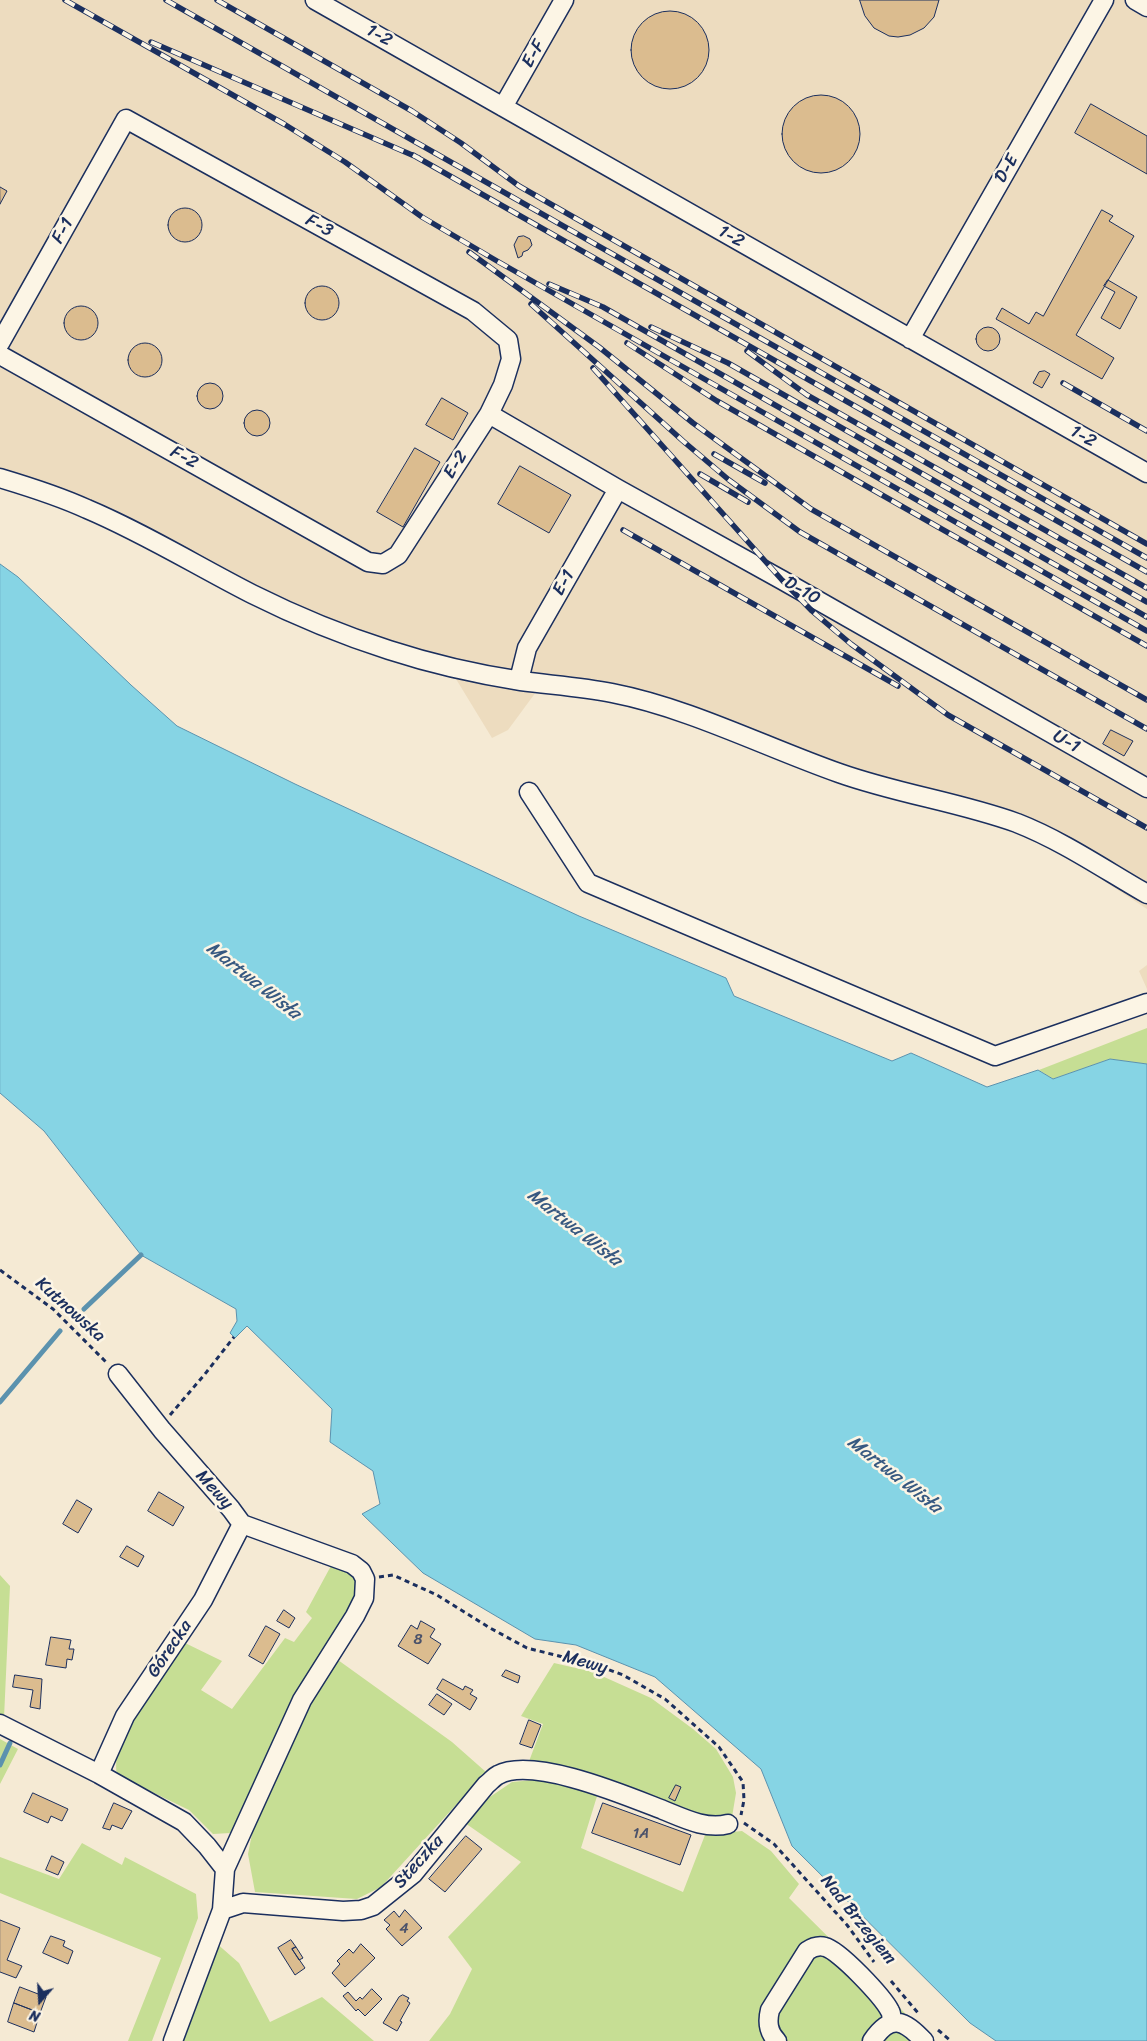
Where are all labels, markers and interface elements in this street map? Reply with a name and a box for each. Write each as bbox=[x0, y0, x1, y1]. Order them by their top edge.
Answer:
street label: 1-2 bbox=[362, 20, 396, 52]
street label: E-F bbox=[518, 36, 550, 72]
street label: D-E bbox=[990, 151, 1024, 187]
street label: F-3 bbox=[302, 210, 336, 242]
street label: F-1 bbox=[47, 214, 79, 248]
street label: 1-2 bbox=[714, 221, 748, 253]
street label: 1-2 bbox=[1066, 421, 1100, 453]
street label: F-2 bbox=[166, 442, 202, 474]
street label: E-2 bbox=[439, 447, 473, 483]
street label: E-1 bbox=[548, 566, 580, 600]
street label: D-10 bbox=[780, 572, 824, 610]
street label: U-1 bbox=[1048, 726, 1084, 758]
water label: Martwa Wisła bbox=[201, 937, 305, 1025]
water label: Martwa Wisła bbox=[522, 1184, 626, 1272]
street label: Kutnowska bbox=[31, 1273, 109, 1347]
water label: Martwa Wisła bbox=[842, 1431, 946, 1519]
street label: Mewy bbox=[191, 1466, 237, 1514]
street label: Górecka bbox=[143, 1616, 197, 1682]
house number: 8 bbox=[413, 1631, 423, 1649]
street label: Mewy bbox=[560, 1646, 610, 1680]
house number: 1A bbox=[633, 1825, 649, 1843]
street label: Steczka bbox=[389, 1831, 449, 1893]
street label: Nad Brzegiem bbox=[815, 1871, 901, 1969]
house number: 4 bbox=[399, 1920, 409, 1938]
north arrow bbox=[15, 1976, 65, 2026]
text: N bbox=[26, 2002, 44, 2029]

